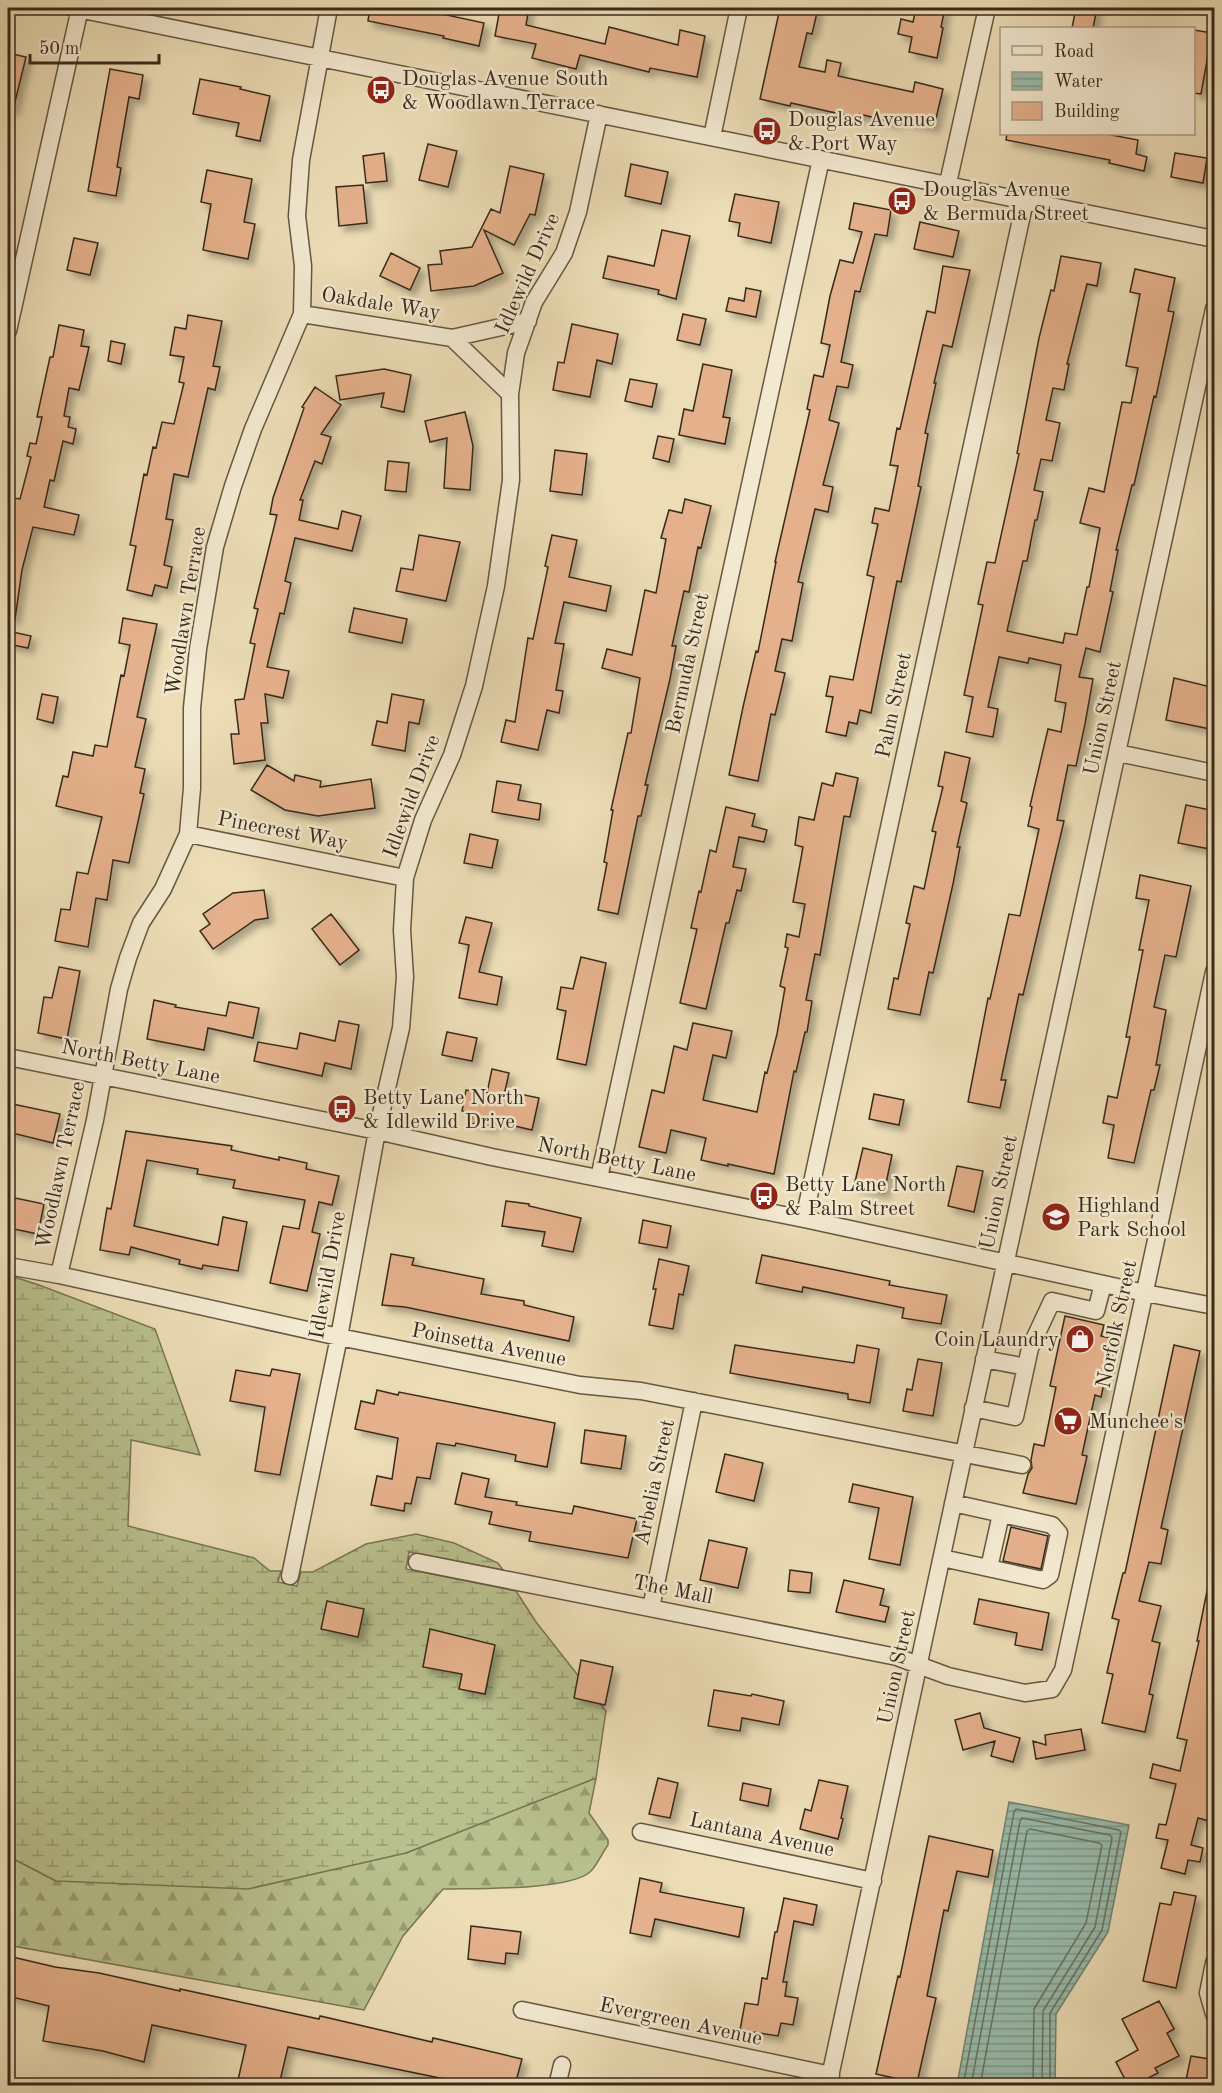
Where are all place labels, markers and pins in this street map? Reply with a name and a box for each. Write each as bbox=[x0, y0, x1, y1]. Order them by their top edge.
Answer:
place label: Douglas Avenue South & Woodlawn Terrace bbox=[402, 69, 608, 114]
bus stop icon: Douglas Avenue South & Woodlawn Terrace bbox=[365, 74, 397, 106]
place label: Douglas Avenue & Port Way bbox=[788, 110, 935, 155]
bus stop icon: Douglas Avenue & Port Way bbox=[751, 115, 783, 147]
place label: Douglas Avenue & Bermuda Street bbox=[923, 180, 1089, 225]
bus stop icon: Douglas Avenue & Bermuda Street bbox=[886, 185, 918, 217]
place label: Betty Lane North & Idlewild Drive bbox=[363, 1088, 524, 1133]
bus stop icon: Betty Lane North & Idlewild Drive bbox=[326, 1093, 358, 1125]
place label: Betty Lane North & Palm Street bbox=[785, 1175, 946, 1220]
bus stop icon: Betty Lane North & Palm Street bbox=[748, 1180, 780, 1212]
place label: Highland Park School bbox=[1077, 1196, 1187, 1241]
school or university icon: Highland Park School bbox=[1040, 1201, 1072, 1233]
shop icon: Coin Laundry bbox=[1064, 1323, 1096, 1355]
place label: Coin Laundry bbox=[934, 1330, 1059, 1351]
supermarket icon: Munchee's bbox=[1052, 1405, 1084, 1437]
place label: Munchee's bbox=[1089, 1412, 1183, 1433]

